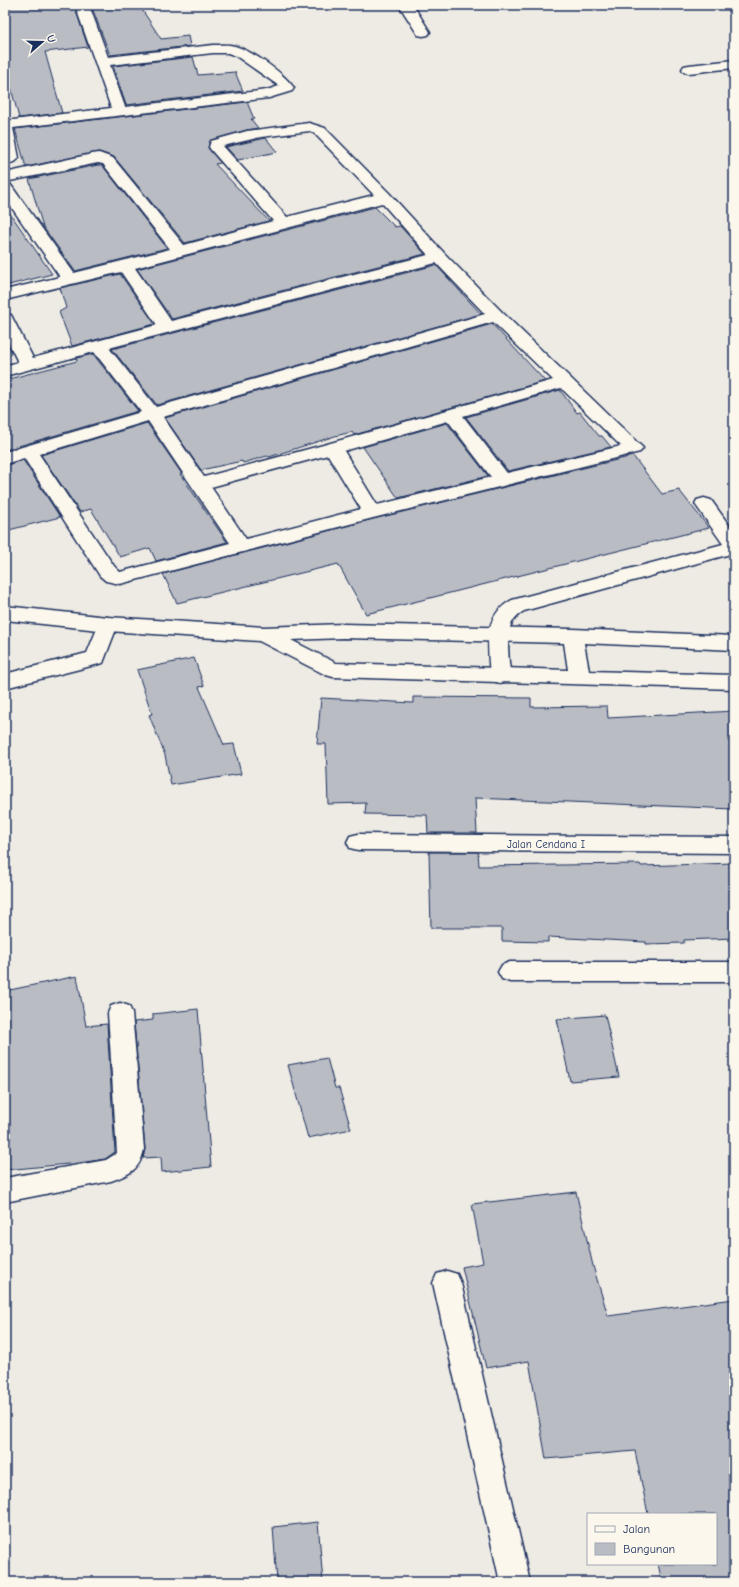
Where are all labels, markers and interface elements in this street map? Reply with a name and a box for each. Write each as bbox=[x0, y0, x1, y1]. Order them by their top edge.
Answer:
north arrow bbox=[22, 22, 62, 62]
text: U bbox=[44, 33, 58, 44]
street label: Jalan Cendana I bbox=[507, 838, 585, 851]
legend bbox=[587, 1513, 717, 1565]
text: Jalan bbox=[623, 1522, 650, 1536]
text: Bangunan bbox=[623, 1542, 675, 1556]

